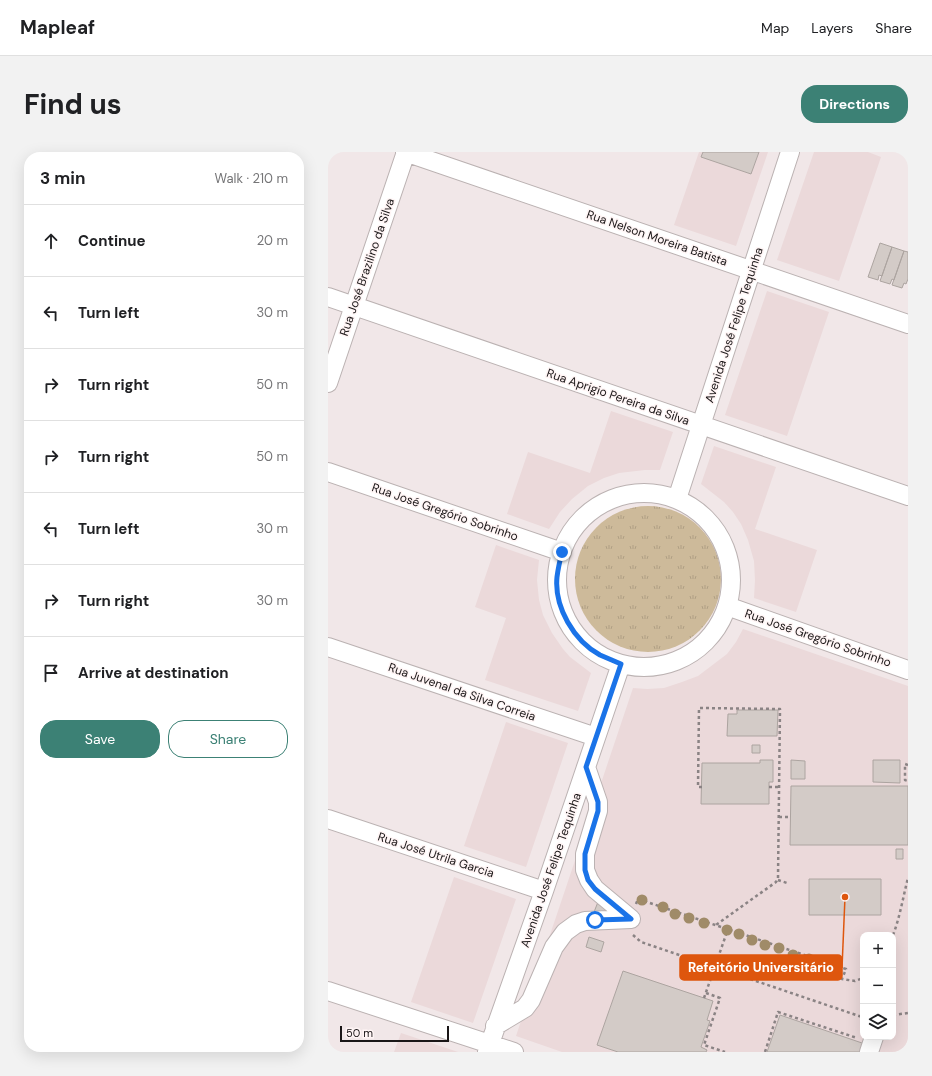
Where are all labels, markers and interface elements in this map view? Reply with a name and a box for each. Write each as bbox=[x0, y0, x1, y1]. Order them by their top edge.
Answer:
text: Mapleaf bbox=[20, 15, 95, 40]
text: Map bbox=[761, 19, 789, 37]
text: Layers bbox=[811, 19, 853, 37]
text: Share bbox=[875, 19, 912, 37]
button: Directions bbox=[801, 85, 908, 123]
text: Find us bbox=[24, 86, 122, 123]
text: 3 min bbox=[40, 167, 85, 189]
text: Walk · 210 m bbox=[215, 170, 288, 187]
street label: Rua José Brazilino da Silva bbox=[336, 196, 398, 338]
street label: Rua Nelson Moreira Batista bbox=[584, 206, 730, 270]
icon: ahead bbox=[40, 230, 62, 252]
text: Continue bbox=[78, 231, 146, 251]
text: 20 m bbox=[257, 232, 288, 249]
street label: Avenida José Felipe Tequinha bbox=[701, 245, 767, 405]
icon: left bbox=[40, 302, 62, 324]
text: Turn left bbox=[78, 303, 139, 323]
text: 30 m bbox=[256, 304, 288, 321]
street label: Rua Aprigio Pereira da Silva bbox=[544, 365, 692, 429]
icon: right bbox=[40, 374, 62, 396]
text: Turn right bbox=[78, 375, 149, 395]
text: 50 m bbox=[256, 376, 288, 393]
icon: right bbox=[40, 446, 62, 468]
text: Turn right bbox=[78, 447, 149, 467]
text: 50 m bbox=[256, 448, 288, 465]
street label: Rua José Gregório Sobrinho bbox=[370, 479, 520, 545]
icon: left bbox=[40, 518, 62, 540]
text: Turn left bbox=[78, 519, 139, 539]
text: 30 m bbox=[256, 520, 288, 537]
route end bbox=[553, 543, 571, 561]
icon: right bbox=[40, 590, 62, 612]
text: Turn right bbox=[78, 591, 149, 611]
text: 30 m bbox=[256, 592, 288, 609]
street label: Rua José Gregório Sobrinho bbox=[743, 605, 893, 671]
street label: Rua Juvenal da Silva Correia bbox=[386, 659, 538, 725]
icon: arrive bbox=[40, 662, 62, 684]
text: Arrive at destination bbox=[78, 663, 229, 683]
button: Save bbox=[40, 720, 160, 758]
button: Share bbox=[168, 720, 288, 758]
street label: Avenida José Felipe Tequinha bbox=[517, 791, 585, 949]
street label: Rua José Utrila Garcia bbox=[376, 829, 496, 881]
route start bbox=[586, 911, 604, 929]
map controls bbox=[860, 932, 896, 1040]
button: + bbox=[860, 932, 896, 968]
callout: Refeitório Universitário bbox=[680, 955, 842, 980]
text: Refeitório Universitário bbox=[688, 959, 834, 976]
button: − bbox=[860, 968, 896, 1004]
button: layers bbox=[860, 1004, 896, 1040]
scale bar bbox=[340, 1024, 449, 1043]
text: 50 m bbox=[346, 1026, 373, 1040]

